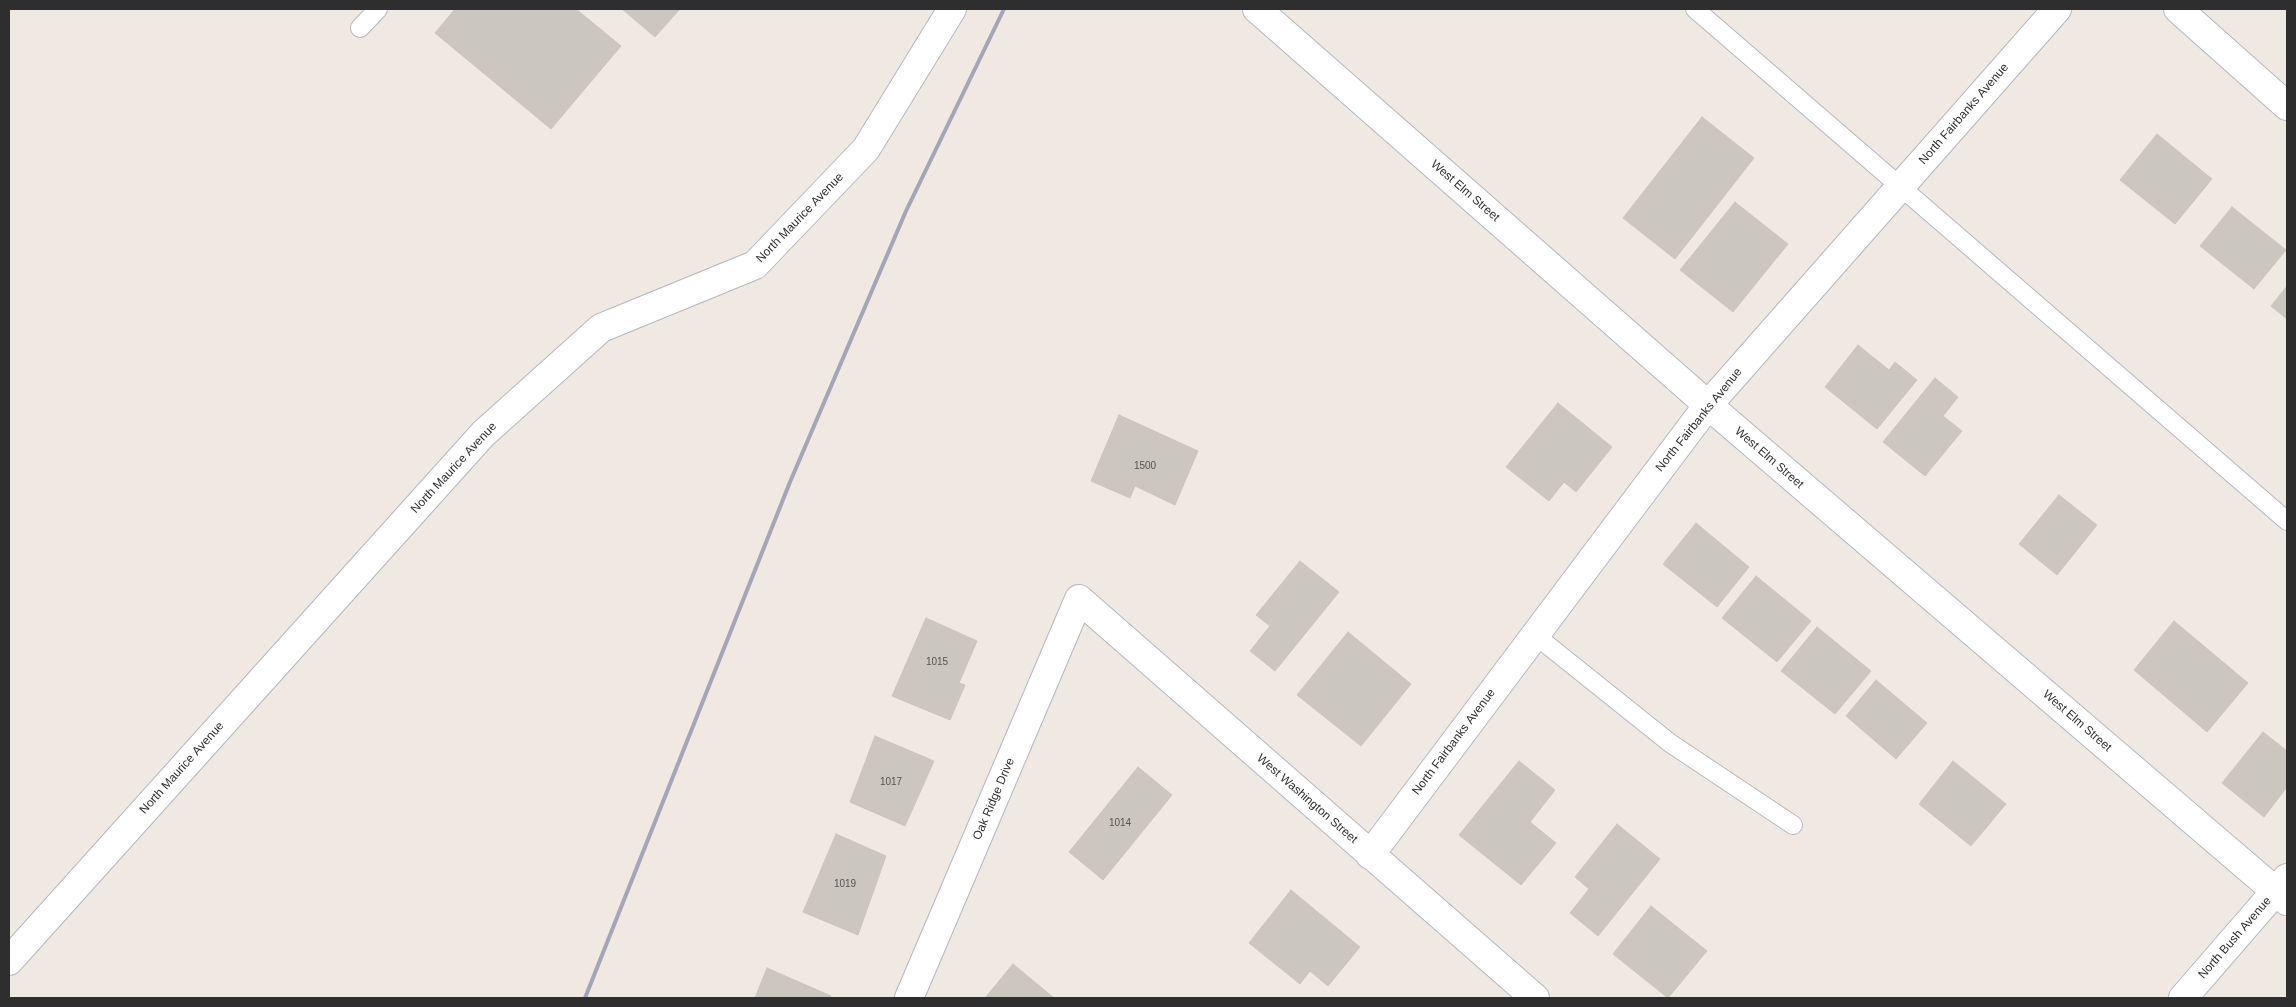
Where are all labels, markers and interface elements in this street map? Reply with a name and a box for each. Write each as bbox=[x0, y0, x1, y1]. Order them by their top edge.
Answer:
street label: North Fairbanks Avenue bbox=[1916, 61, 2012, 167]
street label: West Elm Street bbox=[1428, 157, 1502, 225]
street label: North Maurice Avenue bbox=[753, 170, 847, 266]
street label: North Fairbanks Avenue bbox=[1653, 365, 1745, 475]
street label: North Maurice Avenue bbox=[408, 420, 500, 516]
street label: West Elm Street bbox=[1732, 424, 1806, 492]
house number: 1500 bbox=[1134, 460, 1156, 472]
house number: 1015 bbox=[926, 656, 948, 668]
street label: North Fairbanks Avenue bbox=[1409, 686, 1499, 798]
street label: West Elm Street bbox=[2040, 687, 2114, 755]
street label: North Maurice Avenue bbox=[137, 719, 227, 817]
street label: West Washington Street bbox=[1254, 751, 1360, 847]
street label: Oak Ridge Drive bbox=[970, 756, 1018, 842]
house number: 1017 bbox=[880, 776, 902, 788]
house number: 1014 bbox=[1109, 817, 1131, 829]
house number: 1019 bbox=[834, 878, 856, 890]
street label: North Bush Avenue bbox=[2196, 894, 2274, 982]

